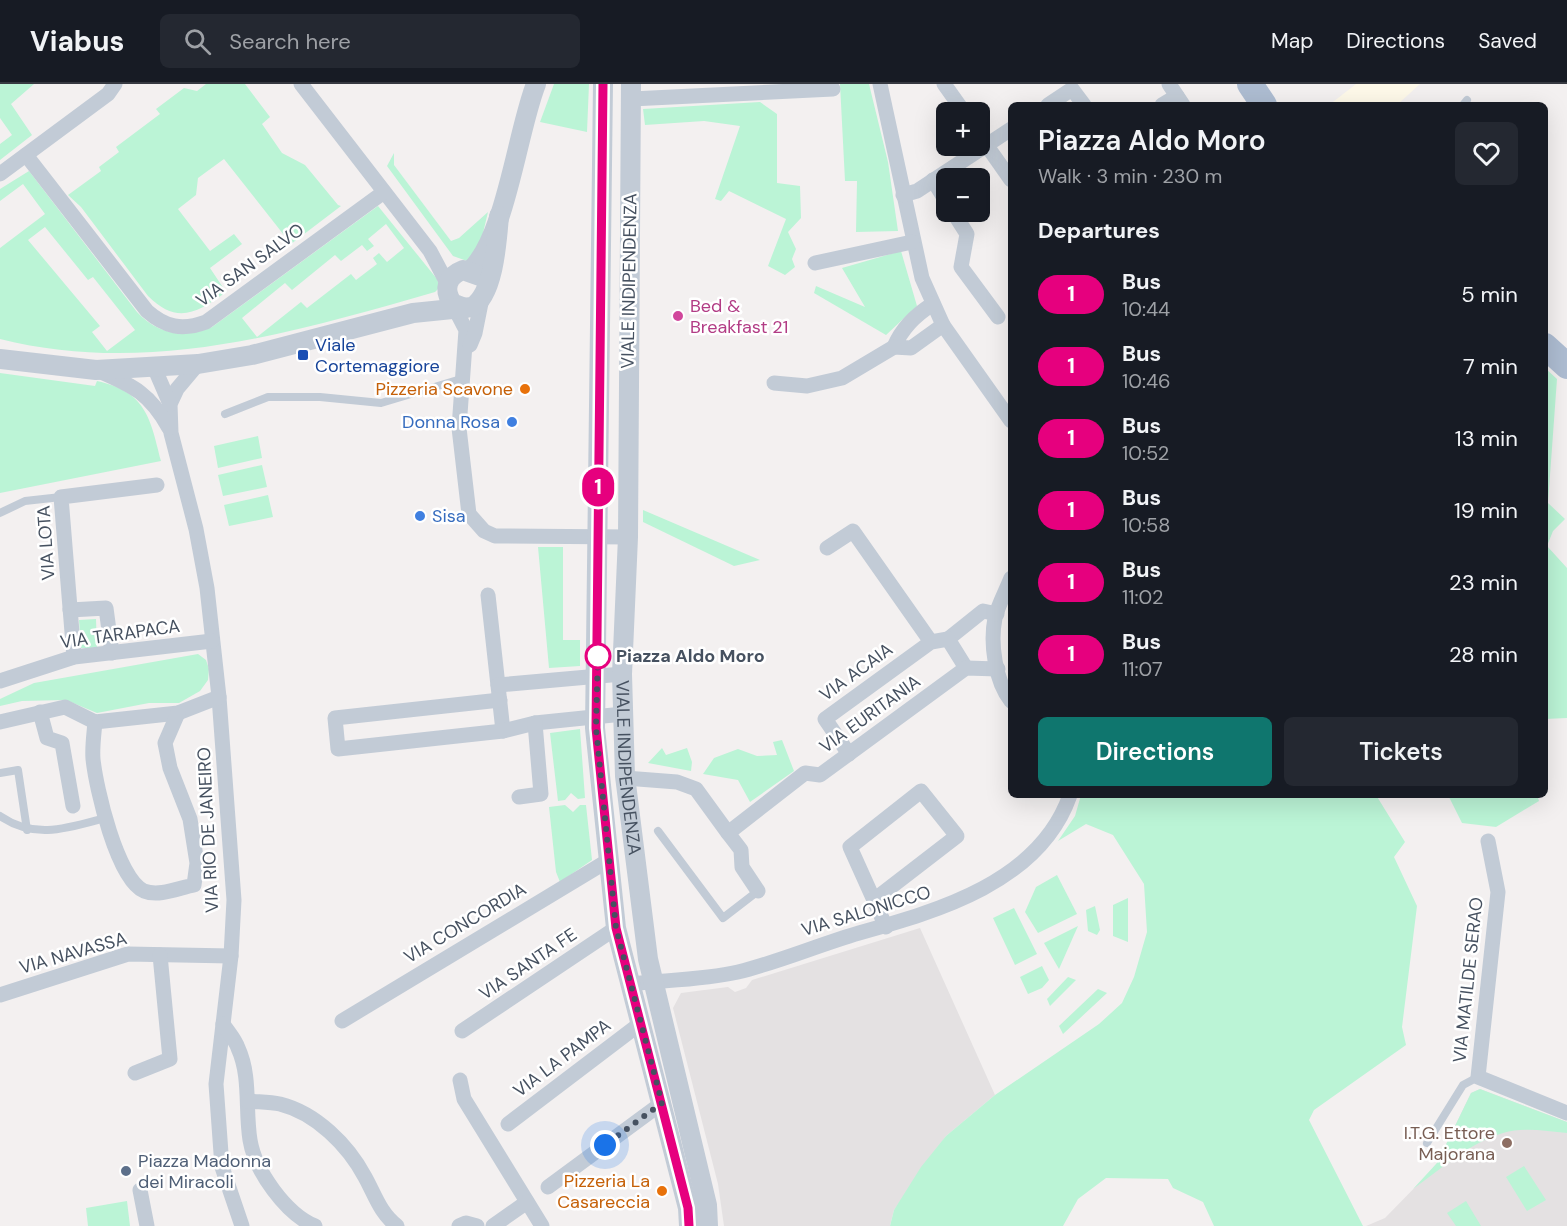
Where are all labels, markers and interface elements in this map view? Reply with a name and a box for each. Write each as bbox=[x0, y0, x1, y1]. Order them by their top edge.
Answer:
search box bbox=[160, 14, 580, 68]
text: Viabus bbox=[30, 23, 124, 60]
icon: search bbox=[181, 25, 214, 58]
text: Search here bbox=[229, 27, 351, 56]
text: Map bbox=[1271, 27, 1313, 55]
text: Directions bbox=[1346, 27, 1445, 55]
text: Saved bbox=[1478, 27, 1537, 55]
map controls bbox=[936, 102, 990, 222]
button: + bbox=[936, 102, 990, 156]
text: Piazza Aldo Moro bbox=[1038, 122, 1266, 159]
button: heart bbox=[1455, 122, 1518, 185]
text: Walk · 3 min · 230 m bbox=[1038, 163, 1222, 189]
button: − bbox=[936, 168, 990, 222]
street label: VIALE INDIPENDENZA bbox=[615, 193, 643, 369]
text: Departures bbox=[1038, 216, 1160, 245]
street label: VIA SAN SALVO bbox=[191, 218, 309, 312]
text: Bus bbox=[1122, 267, 1161, 296]
text: 1 bbox=[1067, 280, 1075, 308]
text: 5 min bbox=[1461, 280, 1518, 309]
place label: Bed & Breakfast 21 bbox=[690, 294, 788, 339]
text: 10:44 bbox=[1122, 296, 1170, 322]
marker: Bed & Breakfast 21 bbox=[671, 309, 685, 323]
place label: Viale Cortemaggiore bbox=[315, 333, 440, 378]
text: Bus bbox=[1122, 339, 1161, 368]
marker: Viale Cortemaggiore bbox=[296, 348, 310, 362]
text: 1 bbox=[1067, 352, 1075, 380]
text: 7 min bbox=[1463, 352, 1518, 381]
text: 10:46 bbox=[1122, 368, 1171, 394]
place label: Pizzeria Scavone bbox=[376, 377, 513, 401]
marker: Pizzeria Scavone bbox=[518, 382, 532, 396]
place label: Donna Rosa bbox=[402, 410, 500, 434]
text: Bus bbox=[1122, 411, 1161, 440]
marker: Donna Rosa bbox=[505, 415, 519, 429]
text: 1 bbox=[1067, 424, 1075, 452]
text: 13 min bbox=[1455, 424, 1518, 453]
text: 10:52 bbox=[1122, 440, 1169, 466]
line badge: 1 bbox=[578, 468, 618, 506]
text: 1 bbox=[594, 473, 602, 501]
text: Bus bbox=[1122, 483, 1161, 512]
text: 1 bbox=[1067, 496, 1075, 524]
text: 19 min bbox=[1454, 496, 1518, 525]
place label: Sisa bbox=[432, 504, 466, 528]
street label: VIA LOTA bbox=[31, 505, 61, 581]
marker: Sisa bbox=[413, 509, 427, 523]
text: 10:58 bbox=[1122, 512, 1170, 538]
text: Bus bbox=[1122, 555, 1161, 584]
text: 1 bbox=[1067, 568, 1075, 596]
text: 23 min bbox=[1449, 568, 1518, 597]
text: 11:02 bbox=[1122, 584, 1164, 610]
street label: VIA TARAPACA bbox=[58, 614, 182, 654]
text: Bus bbox=[1122, 627, 1161, 656]
street label: VIA ACAIA bbox=[815, 637, 897, 707]
text: 1 bbox=[1067, 640, 1075, 668]
text: 28 min bbox=[1449, 640, 1518, 669]
marker: Piazza Aldo Moro bbox=[585, 643, 611, 669]
place label: Piazza Aldo Moro bbox=[616, 644, 765, 668]
text: 11:07 bbox=[1122, 656, 1163, 682]
street label: VIA EURITANIA bbox=[815, 669, 925, 759]
street label: VIALE INDIPENDENZA bbox=[610, 680, 647, 857]
button: Directions bbox=[1038, 717, 1272, 786]
button: Tickets bbox=[1284, 717, 1518, 786]
street label: VIA RIO DE JANEIRO bbox=[192, 747, 224, 913]
street label: VIA CONCORDIA bbox=[400, 877, 531, 969]
street label: VIA SALONICCO bbox=[798, 880, 934, 942]
street label: VIA MATILDE SERAO bbox=[1447, 896, 1489, 1064]
street label: VIA SANTA FE bbox=[474, 922, 582, 1006]
street label: VIA NAVASSA bbox=[16, 926, 130, 980]
street label: VIA LA PAMPA bbox=[508, 1013, 616, 1102]
place label: I.T.G. Ettore Majorana bbox=[1404, 1121, 1495, 1166]
your location bbox=[590, 1130, 620, 1160]
marker: I.T.G. Ettore Majorana bbox=[1500, 1136, 1514, 1150]
place label: Piazza Madonna dei Miracoli bbox=[138, 1149, 271, 1194]
marker: Piazza Madonna dei Miracoli bbox=[119, 1164, 133, 1178]
place label: Pizzeria La Casareccia bbox=[557, 1169, 650, 1214]
marker: Pizzeria La Casareccia bbox=[655, 1184, 669, 1198]

